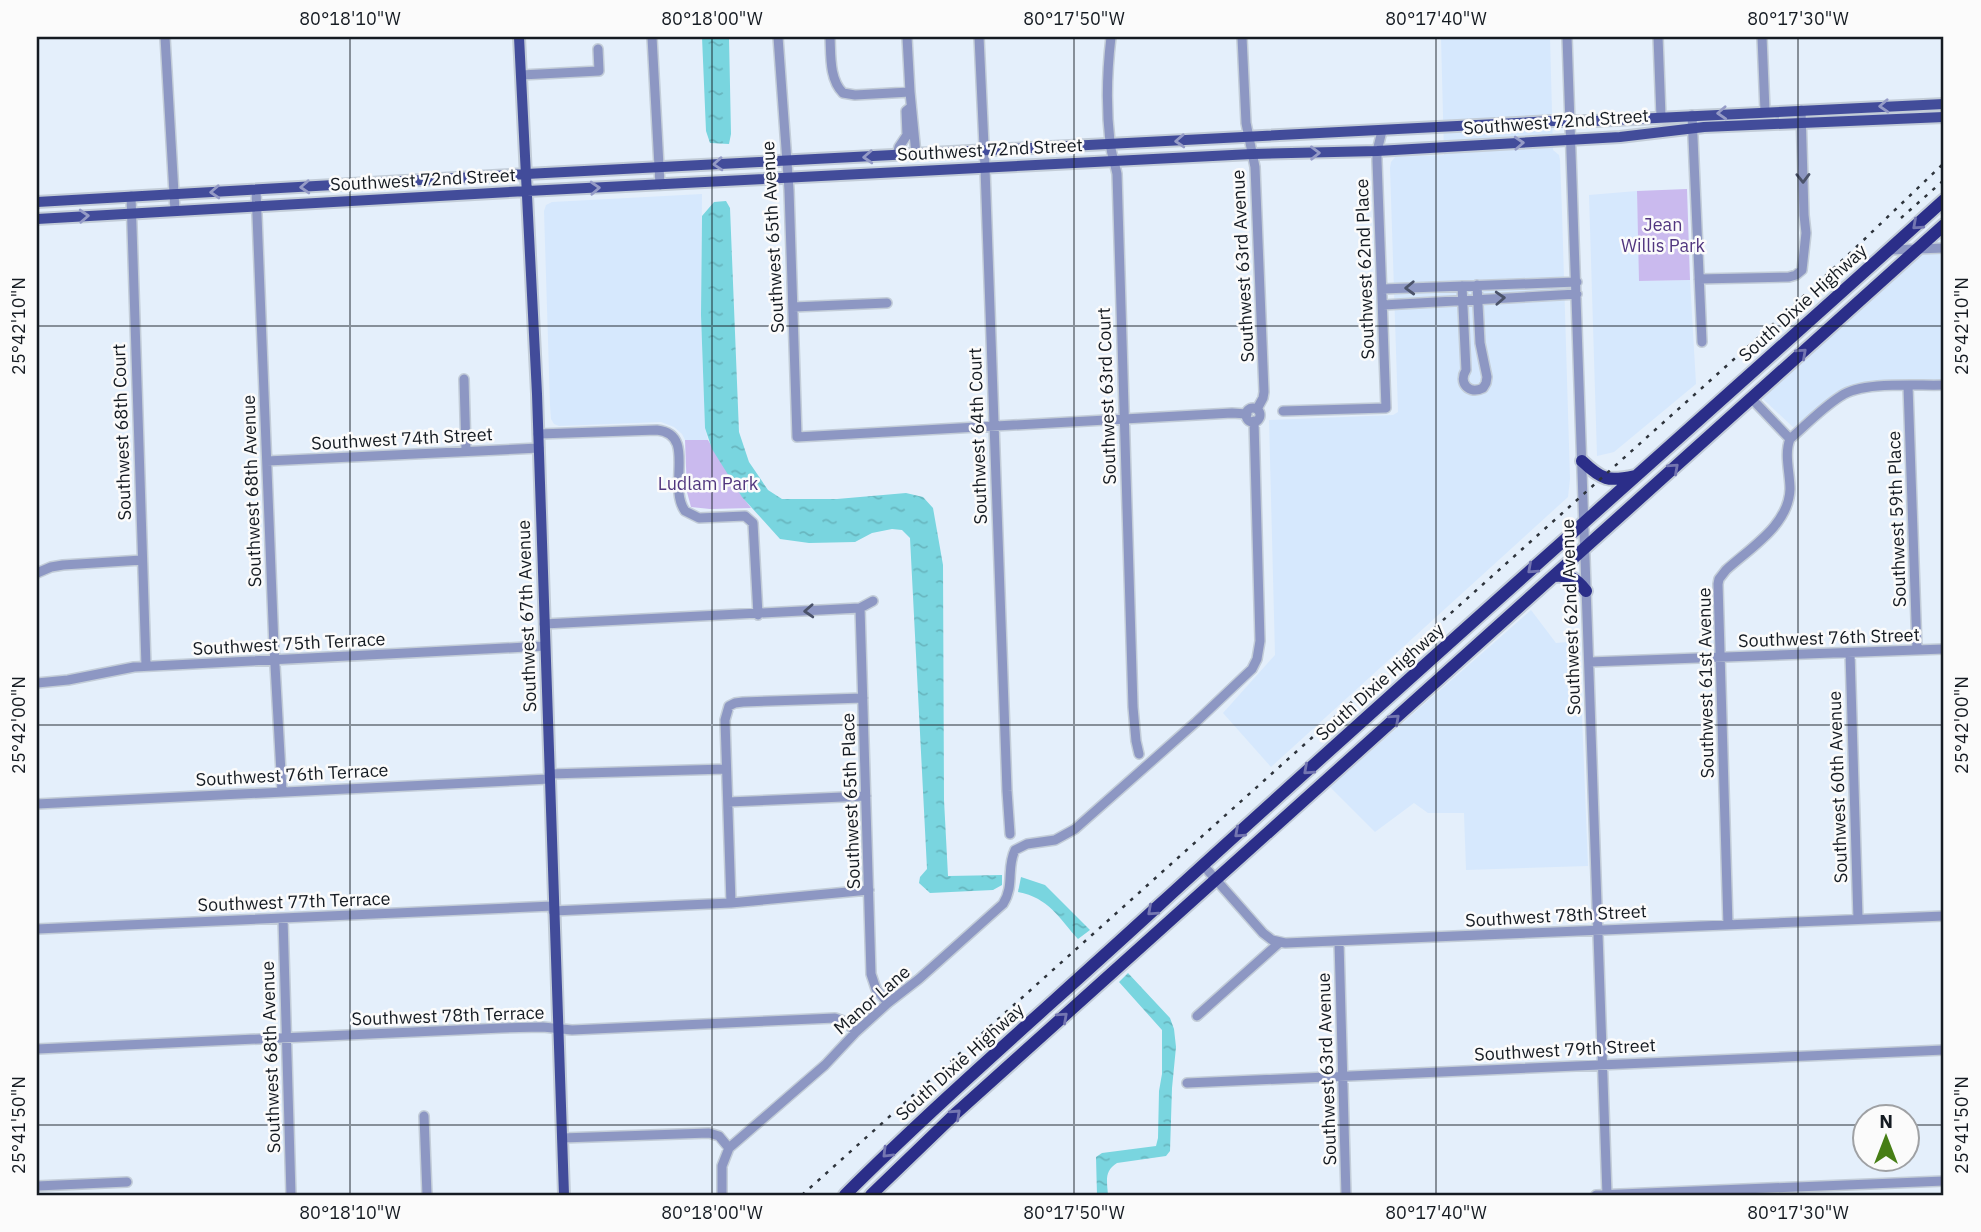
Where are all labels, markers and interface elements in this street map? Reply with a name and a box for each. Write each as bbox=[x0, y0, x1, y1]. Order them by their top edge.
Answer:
text: 80°18'10"W bbox=[299, 7, 401, 30]
text: 80°18'00"W bbox=[661, 7, 763, 30]
text: 80°17'50"W bbox=[1023, 7, 1125, 30]
text: 80°17'40"W bbox=[1385, 7, 1487, 30]
text: 80°17'30"W bbox=[1747, 7, 1849, 30]
one-way arrow bbox=[1878, 99, 1889, 114]
street label: Southwest 72nd Street bbox=[1462, 104, 1650, 139]
one-way arrow bbox=[1716, 106, 1727, 121]
street label: Southwest 72nd Street bbox=[897, 133, 1083, 166]
one-way arrow bbox=[1175, 133, 1186, 148]
one-way arrow bbox=[1513, 136, 1524, 151]
street label: Southwest 65th Avenue bbox=[756, 140, 789, 334]
one-way arrow bbox=[1309, 145, 1320, 160]
one-way arrow bbox=[862, 149, 873, 164]
one-way arrow bbox=[712, 157, 723, 172]
street label: Southwest 72nd Street bbox=[330, 163, 516, 196]
street label: Southwest 63rd Avenue bbox=[1226, 169, 1259, 363]
one-way arrow bbox=[1795, 173, 1811, 183]
street label: Southwest 62nd Place bbox=[1350, 178, 1379, 360]
one-way arrow bbox=[300, 179, 311, 194]
one-way arrow bbox=[590, 181, 601, 196]
one-way arrow bbox=[209, 184, 220, 199]
one-way arrow bbox=[79, 209, 90, 224]
park label: Jean Willis Park bbox=[1621, 213, 1706, 257]
one-way arrow bbox=[1912, 216, 1925, 229]
street label: South Dixie Highway bbox=[1734, 239, 1872, 366]
text: 25°42'10"N bbox=[7, 277, 30, 375]
text: 25°42'10"N bbox=[1950, 277, 1973, 375]
one-way arrow bbox=[1405, 281, 1416, 296]
one-way arrow bbox=[1494, 291, 1505, 306]
street label: Southwest 63rd Court bbox=[1092, 307, 1121, 485]
street label: Southwest 68th Court bbox=[107, 343, 136, 521]
street label: Southwest 64th Court bbox=[963, 347, 992, 525]
one-way arrow bbox=[1794, 349, 1807, 361]
street label: Southwest 68th Avenue bbox=[237, 394, 266, 588]
street label: Southwest 74th Street bbox=[311, 422, 493, 455]
street label: Southwest 59th Place bbox=[1882, 430, 1911, 608]
one-way arrow bbox=[1666, 464, 1679, 476]
park label: Ludlam Park bbox=[658, 472, 759, 495]
street label: Southwest 62nd Avenue bbox=[1556, 518, 1585, 716]
street label: Southwest 67th Avenue bbox=[512, 519, 541, 713]
one-way arrow bbox=[1528, 561, 1541, 573]
street label: Southwest 61st Avenue bbox=[1692, 587, 1719, 779]
one-way arrow bbox=[803, 604, 814, 619]
street label: South Dixie Highway bbox=[1311, 618, 1449, 745]
street label: Southwest 76th Street bbox=[1738, 623, 1920, 652]
street label: Southwest 75th Terrace bbox=[192, 627, 386, 660]
text: 25°42'00"N bbox=[7, 676, 30, 774]
text: 25°42'00"N bbox=[1950, 676, 1973, 774]
street label: Southwest 60th Avenue bbox=[1823, 690, 1852, 884]
street label: Southwest 65th Place bbox=[836, 712, 865, 890]
one-way arrow bbox=[1386, 715, 1399, 727]
street label: Southwest 76th Terrace bbox=[195, 758, 389, 791]
one-way arrow bbox=[1303, 762, 1316, 774]
one-way arrow bbox=[1234, 825, 1247, 837]
street label: Southwest 77th Terrace bbox=[197, 887, 391, 916]
street label: Southwest 78th Street bbox=[1465, 899, 1647, 932]
one-way arrow bbox=[1147, 903, 1160, 916]
street label: Southwest 68th Avenue bbox=[256, 960, 285, 1154]
street label: Manor Lane bbox=[829, 960, 915, 1039]
street label: Southwest 63rd Avenue bbox=[1312, 972, 1341, 1166]
street label: South Dixie Highway bbox=[891, 998, 1029, 1125]
street label: Southwest 78th Terrace bbox=[351, 1001, 545, 1030]
one-way arrow bbox=[1055, 1012, 1068, 1025]
street label: Southwest 79th Street bbox=[1474, 1033, 1656, 1066]
text: 25°41'50"N bbox=[7, 1076, 30, 1174]
text: 25°41'50"N bbox=[1950, 1076, 1973, 1174]
north arrow bbox=[1852, 1102, 1922, 1172]
one-way arrow bbox=[948, 1109, 961, 1122]
text: N bbox=[1879, 1109, 1893, 1133]
one-way arrow bbox=[882, 1145, 895, 1158]
text: 80°18'10"W bbox=[299, 1201, 401, 1224]
text: 80°18'00"W bbox=[661, 1201, 763, 1224]
text: 80°17'50"W bbox=[1023, 1201, 1125, 1224]
text: 80°17'40"W bbox=[1385, 1201, 1487, 1224]
text: 80°17'30"W bbox=[1747, 1201, 1849, 1224]

